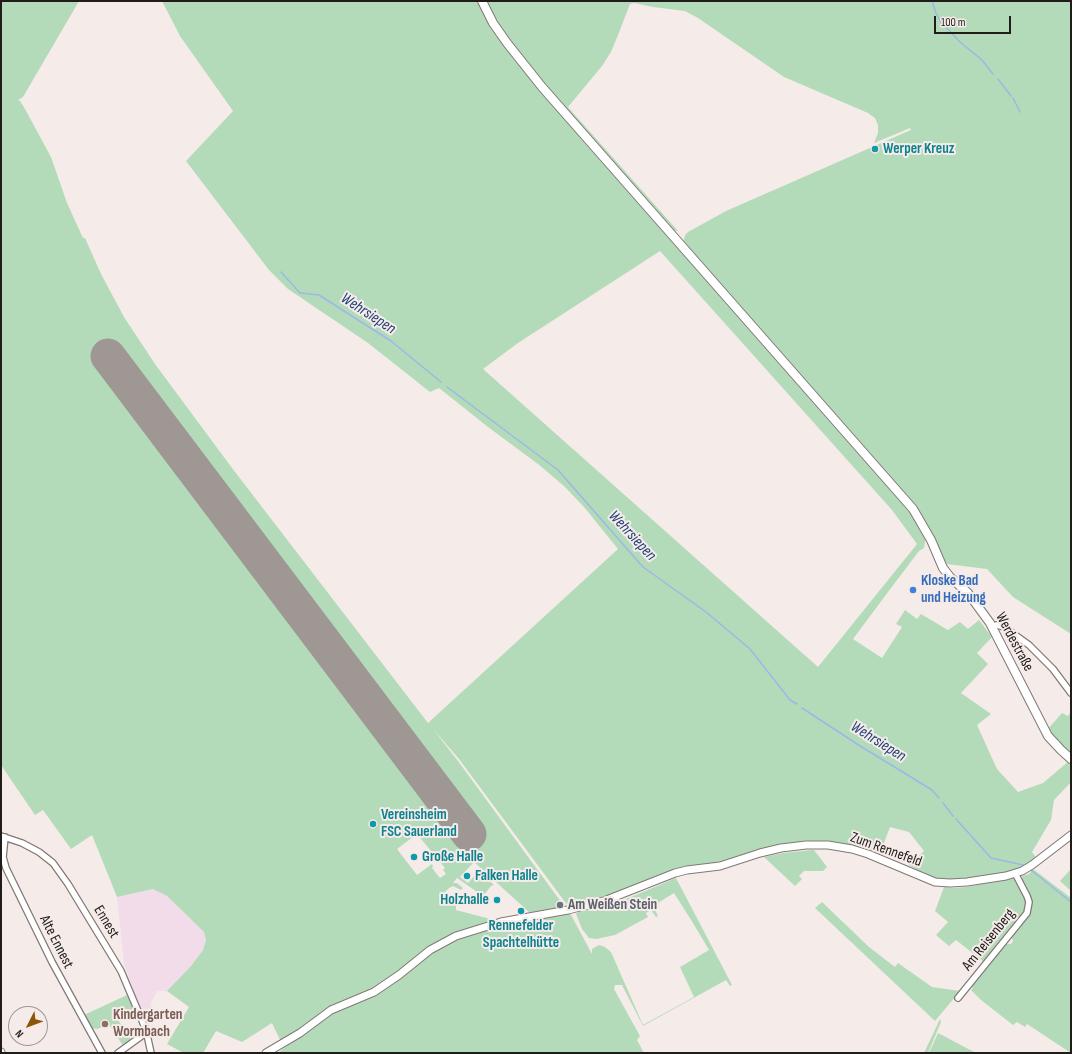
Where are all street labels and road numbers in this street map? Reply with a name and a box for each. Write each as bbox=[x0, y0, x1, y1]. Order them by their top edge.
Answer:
street label: Werdestraße bbox=[991, 610, 1037, 674]
street label: Zum Rennefeld bbox=[848, 829, 924, 871]
street label: Ennest bbox=[89, 902, 123, 942]
street label: Am Reisenberg bbox=[959, 905, 1019, 975]
street label: Alte Ennest bbox=[35, 912, 77, 972]

